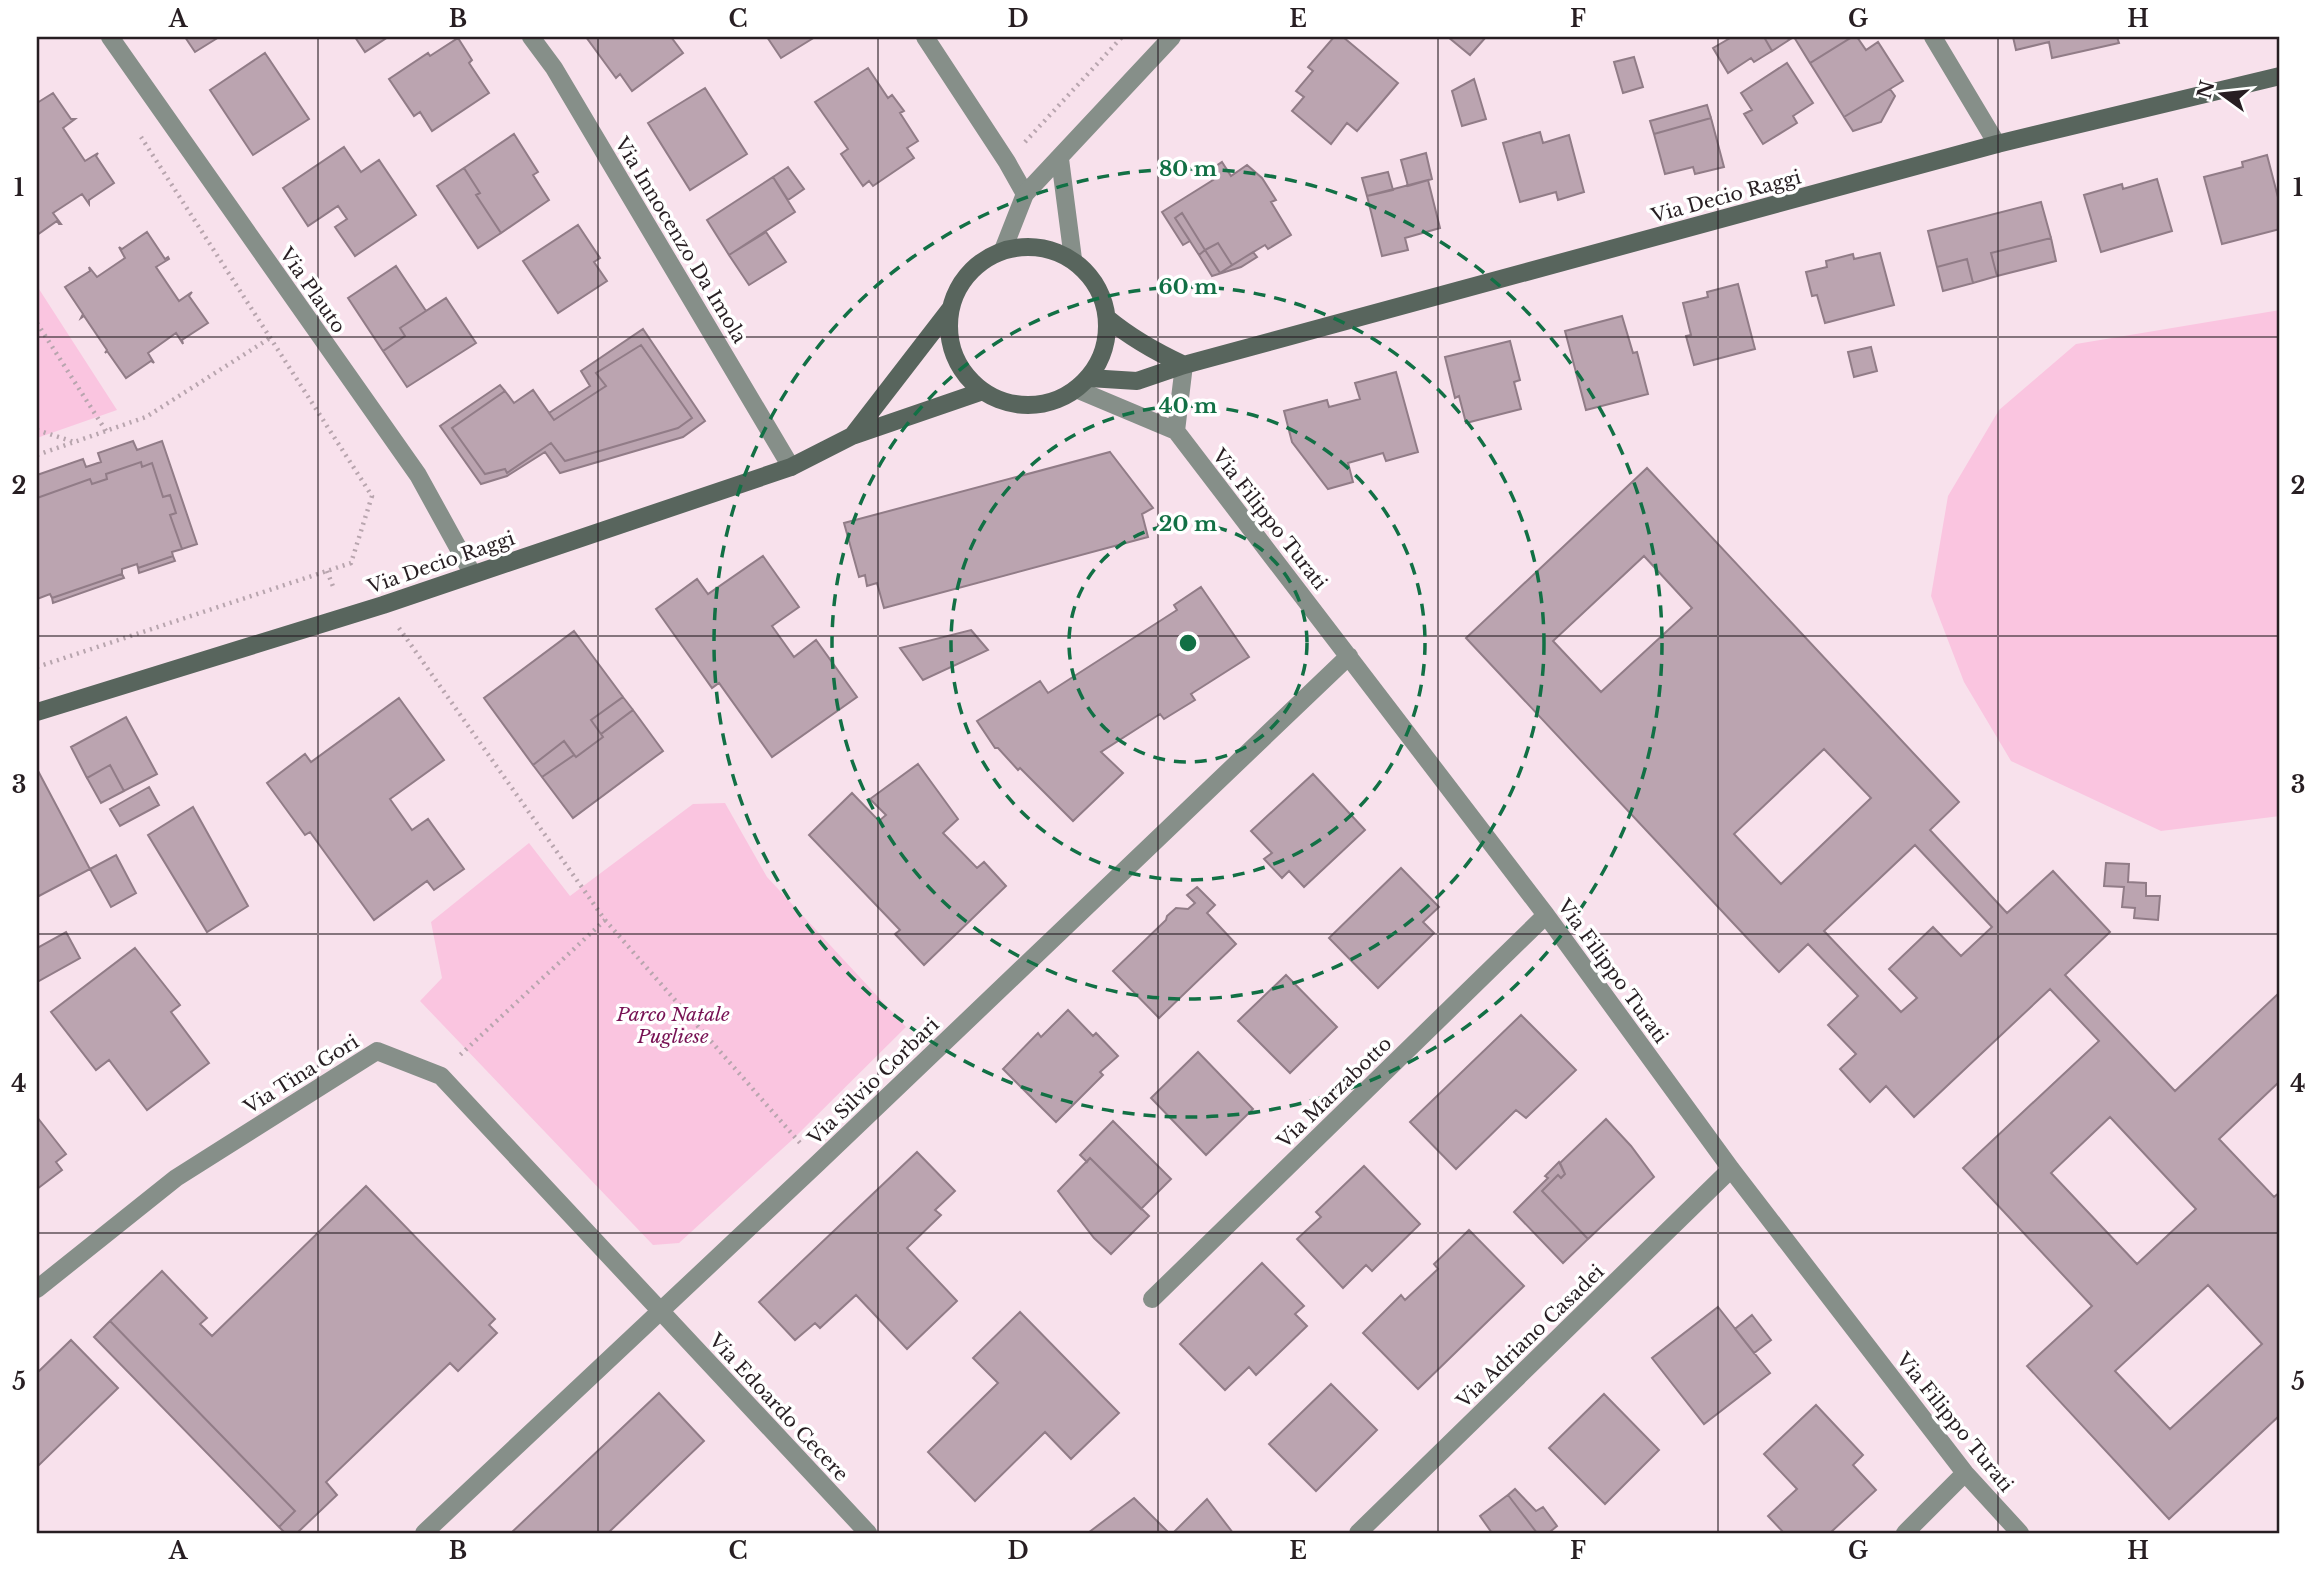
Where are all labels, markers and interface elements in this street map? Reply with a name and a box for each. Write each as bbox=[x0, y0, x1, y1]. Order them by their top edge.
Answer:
text: A bbox=[168, 5, 189, 33]
text: B bbox=[449, 5, 467, 33]
text: C bbox=[729, 5, 747, 33]
text: D bbox=[1007, 5, 1029, 33]
text: E bbox=[1289, 5, 1307, 33]
text: F bbox=[1570, 5, 1586, 33]
text: G bbox=[1848, 5, 1868, 33]
text: H bbox=[2127, 5, 2149, 33]
north arrow bbox=[2188, 60, 2258, 130]
text: N bbox=[2193, 78, 2220, 101]
street label: Via Innocenzo Da Imola bbox=[609, 132, 751, 348]
text: 80 m bbox=[1159, 156, 1217, 182]
street label: Via Decio Raggi bbox=[1648, 165, 1804, 228]
text: 1 bbox=[14, 174, 24, 202]
text: 1 bbox=[2293, 174, 2303, 202]
street label: Via Plauto bbox=[274, 242, 350, 337]
text: 60 m bbox=[1159, 274, 1217, 300]
text: 40 m bbox=[1159, 393, 1217, 419]
street label: Via Filippo Turati bbox=[1207, 444, 1332, 595]
text: 2 bbox=[12, 472, 26, 500]
text: 2 bbox=[2291, 472, 2305, 500]
text: 20 m bbox=[1159, 511, 1217, 537]
street label: Via Decio Raggi bbox=[364, 526, 518, 599]
centre of rings bbox=[1176, 631, 1200, 655]
text: 3 bbox=[12, 771, 26, 799]
text: 3 bbox=[2291, 771, 2305, 799]
street label: Via Filippo Turati bbox=[1552, 894, 1673, 1048]
park label: Parco Natale Pugliese bbox=[615, 1003, 730, 1048]
street label: Via Silvio Corbari bbox=[802, 1013, 944, 1150]
street label: Via Tina Gori bbox=[239, 1030, 363, 1119]
street label: Via Marzabotto bbox=[1272, 1032, 1396, 1153]
text: 4 bbox=[11, 1070, 27, 1098]
text: 4 bbox=[2290, 1070, 2306, 1098]
street label: Via Adriano Casadei bbox=[1451, 1260, 1609, 1413]
street label: Via Edoardo Cecere bbox=[704, 1328, 853, 1486]
street label: Via Filippo Turati bbox=[1891, 1347, 2018, 1497]
text: 5 bbox=[12, 1368, 26, 1396]
text: 5 bbox=[2291, 1368, 2305, 1396]
text: A bbox=[168, 1537, 189, 1565]
text: B bbox=[449, 1537, 467, 1565]
text: C bbox=[729, 1537, 747, 1565]
text: D bbox=[1007, 1537, 1029, 1565]
text: E bbox=[1289, 1537, 1307, 1565]
text: F bbox=[1570, 1537, 1586, 1565]
text: G bbox=[1848, 1537, 1868, 1565]
text: H bbox=[2127, 1537, 2149, 1565]

